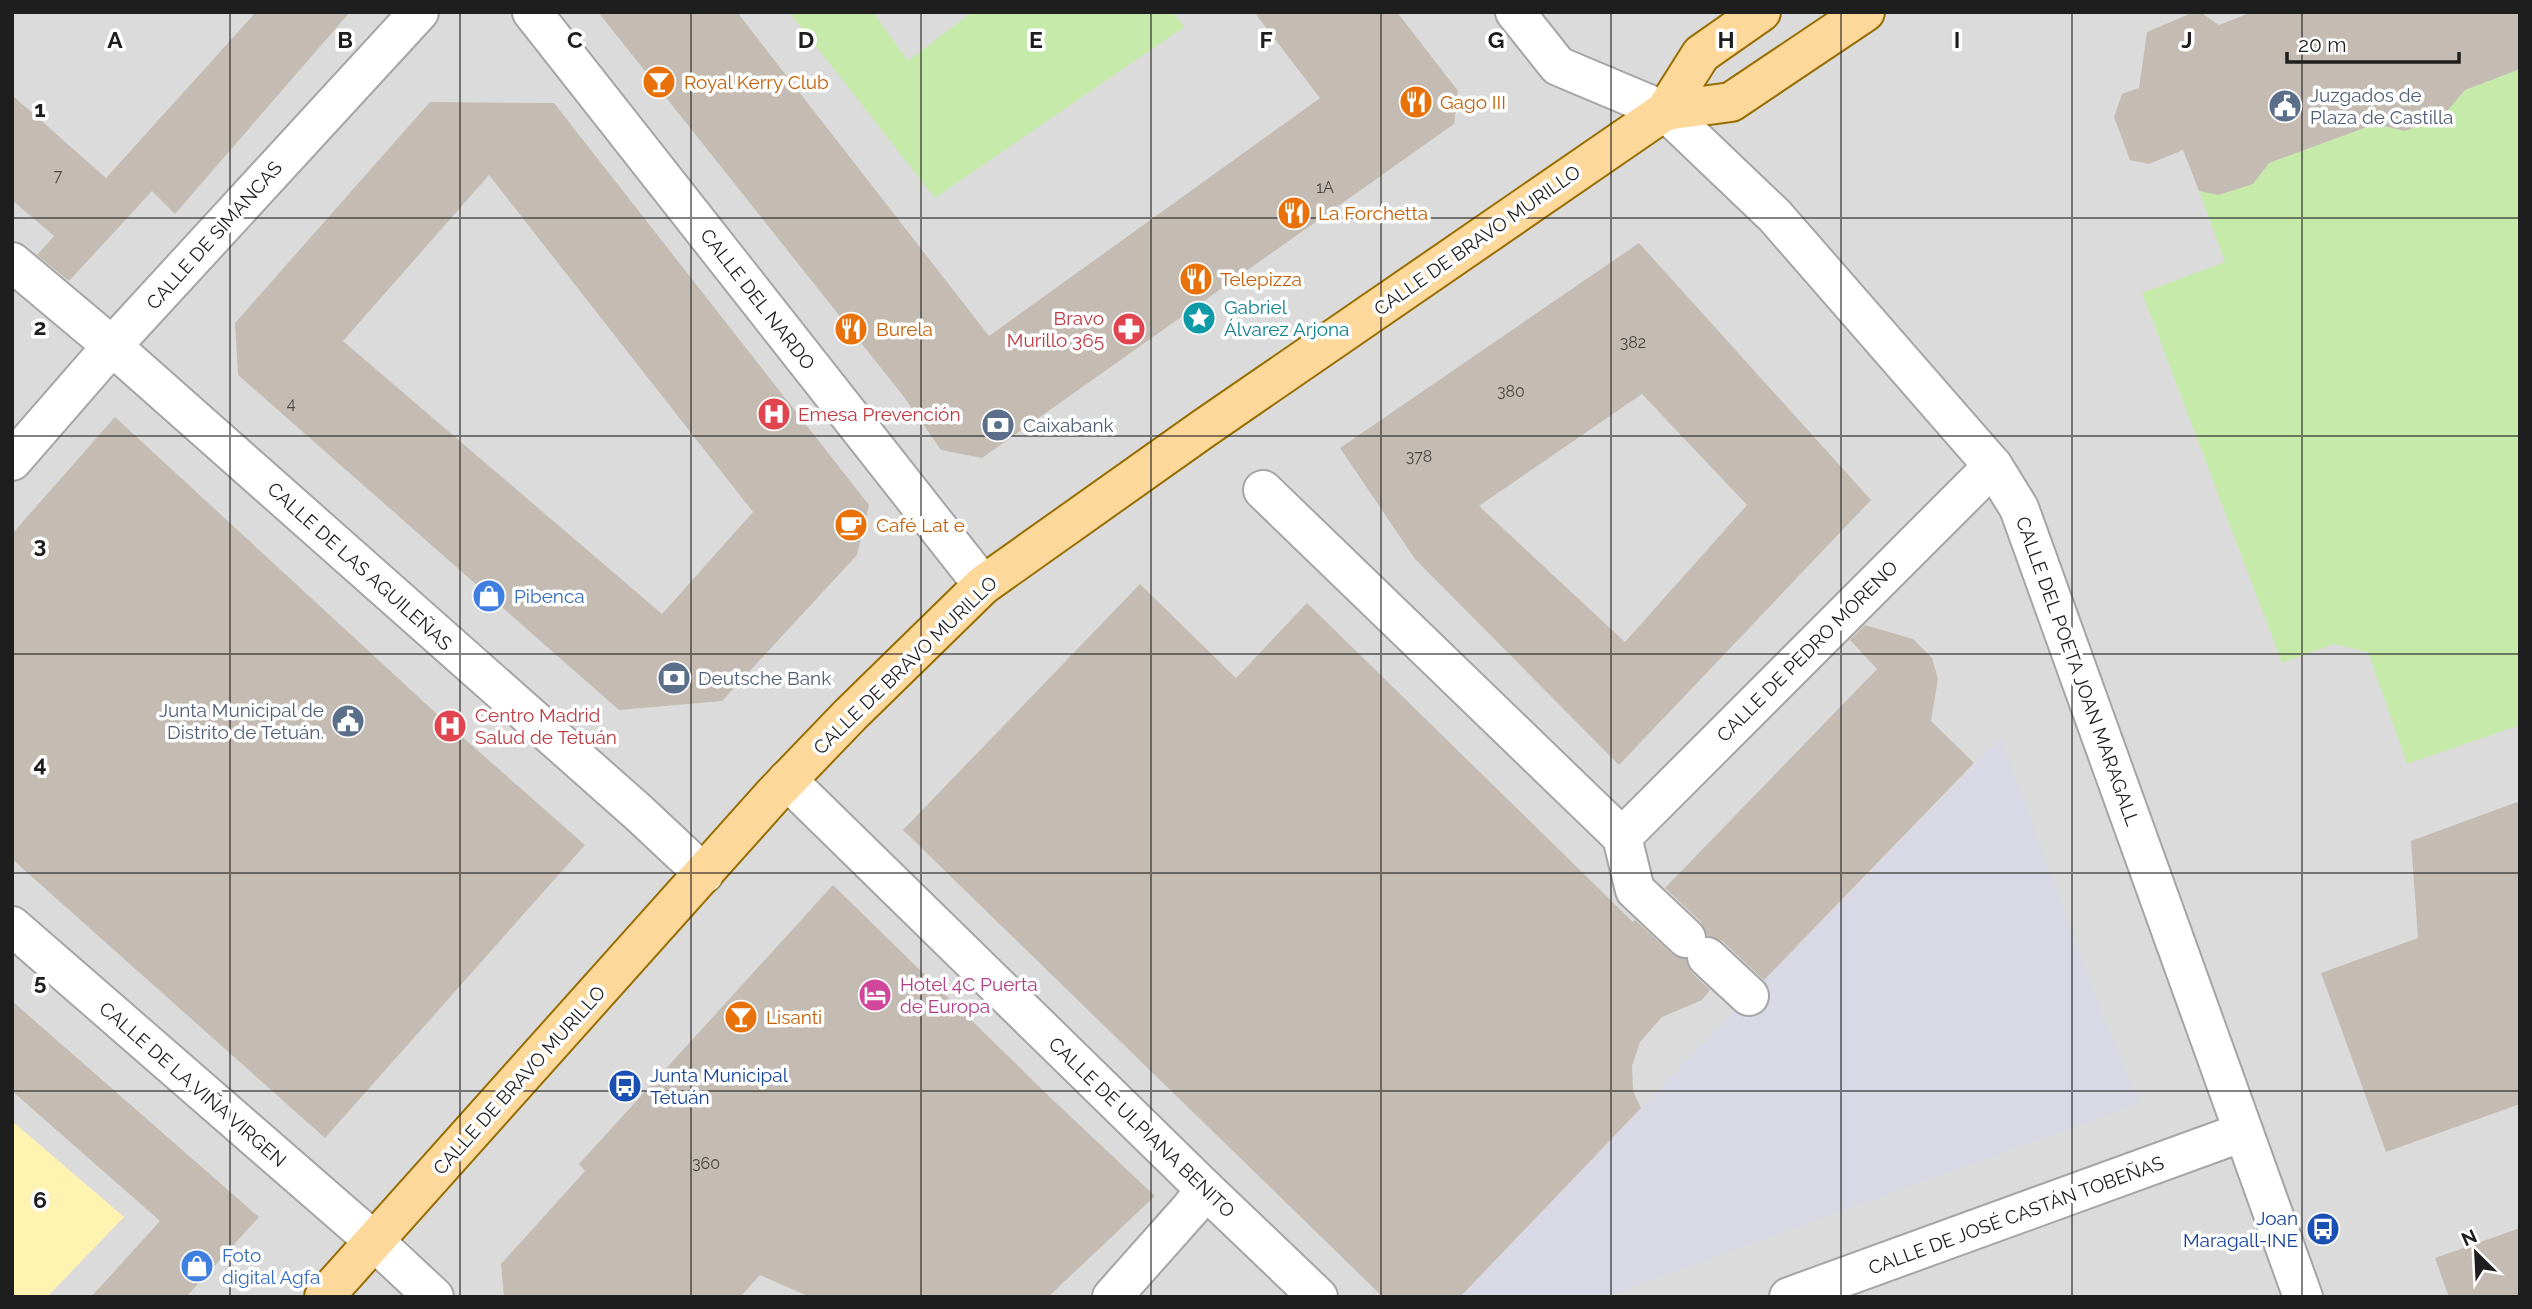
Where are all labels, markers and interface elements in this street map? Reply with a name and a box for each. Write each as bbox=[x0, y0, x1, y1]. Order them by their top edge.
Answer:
scale bar bbox=[2287, 21, 2458, 65]
text: A bbox=[107, 26, 123, 53]
text: B bbox=[337, 26, 353, 53]
text: C bbox=[567, 26, 583, 53]
text: D bbox=[798, 26, 814, 53]
text: E bbox=[1029, 26, 1043, 53]
text: F bbox=[1259, 26, 1273, 53]
text: G bbox=[1488, 26, 1504, 53]
text: H bbox=[1717, 26, 1735, 53]
text: I bbox=[1954, 26, 1960, 53]
text: J bbox=[2181, 26, 2193, 53]
text: 20 m bbox=[2298, 32, 2346, 57]
bar icon: Royal Kerry Club bbox=[640, 63, 678, 101]
place label: Royal Kerry Club bbox=[684, 71, 829, 93]
restaurant icon: Gago III bbox=[1397, 83, 1435, 121]
place label: Juzgados de Plaza de Castilla bbox=[2310, 84, 2453, 128]
public building icon: Juzgados de Plaza de Castilla bbox=[2266, 87, 2304, 125]
place label: Gago III bbox=[1440, 91, 1506, 113]
text: 1 bbox=[34, 95, 46, 122]
street label: CALLE DE SIMANCAS bbox=[142, 156, 286, 314]
street label: CALLE DE BRAVO MURILLO bbox=[1370, 160, 1584, 320]
house number: 7 bbox=[54, 166, 63, 185]
house number: 1A bbox=[1316, 178, 1334, 197]
restaurant icon: La Forchetta bbox=[1275, 194, 1313, 232]
place label: La Forchetta bbox=[1318, 202, 1428, 224]
street label: CALLE DEL NARDO bbox=[696, 224, 820, 374]
restaurant icon: Telepizza bbox=[1177, 260, 1215, 298]
place label: Telepizza bbox=[1220, 268, 1302, 290]
place label: Gabriel Álvarez Arjona bbox=[1224, 296, 1349, 340]
place icon: Gabriel Álvarez Arjona bbox=[1180, 299, 1218, 337]
place label: Bravo Murillo 365 bbox=[1007, 307, 1104, 351]
restaurant icon: Burela bbox=[832, 310, 870, 348]
pharmacy icon: Bravo Murillo 365 bbox=[1110, 310, 1148, 348]
text: 2 bbox=[34, 313, 46, 340]
place label: Burela bbox=[876, 318, 933, 340]
house number: 382 bbox=[1620, 333, 1646, 352]
house number: 380 bbox=[1497, 382, 1525, 401]
house number: 4 bbox=[287, 394, 296, 413]
hospital icon: Emesa Prevención bbox=[755, 395, 793, 433]
place label: Emesa Prevención bbox=[798, 403, 961, 425]
bank icon: Caixabank bbox=[979, 406, 1017, 444]
place label: Caixabank bbox=[1023, 414, 1114, 436]
house number: 378 bbox=[1406, 447, 1432, 466]
street label: CALLE DE LAS AGUILEÑAS bbox=[263, 477, 457, 655]
cafe icon: Café Lat e bbox=[832, 506, 870, 544]
street label: CALLE DEL POETA JOAN MARAGALL bbox=[2012, 513, 2144, 829]
place label: Café Lat e bbox=[876, 514, 965, 536]
text: 3 bbox=[34, 531, 46, 558]
street label: CALLE DE PEDRO MORENO bbox=[1712, 556, 1902, 746]
street label: CALLE DE BRAVO MURILLO bbox=[809, 571, 1001, 759]
shop icon: Pibenca bbox=[470, 577, 508, 615]
place label: Pibenca bbox=[514, 585, 585, 607]
bank icon: Deutsche Bank bbox=[655, 659, 693, 697]
place label: Deutsche Bank bbox=[698, 667, 831, 689]
place label: Junta Municipal de Distrito de Tetuán. bbox=[159, 699, 324, 743]
public building icon: Junta Municipal de Distrito de Tetuán. bbox=[329, 702, 367, 740]
place label: Centro Madrid Salud de Tetuán bbox=[475, 704, 617, 748]
hospital icon: Centro Madrid Salud de Tetuán bbox=[431, 707, 469, 745]
text: 4 bbox=[33, 750, 47, 777]
text: 5 bbox=[34, 968, 47, 995]
place label: Hotel 4C Puerta de Europa bbox=[900, 973, 1038, 1017]
hotel icon: Hotel 4C Puerta de Europa bbox=[856, 976, 894, 1014]
street label: CALLE DE BRAVO MURILLO bbox=[428, 981, 610, 1179]
street label: CALLE DE LA VIÑA VIRGEN bbox=[95, 997, 291, 1171]
bar icon: Lisanti bbox=[722, 998, 760, 1036]
place label: Lisanti bbox=[766, 1006, 822, 1028]
street label: CALLE DE ULPIANA BENITO bbox=[1045, 1032, 1239, 1222]
place label: Junta Municipal Tetuán bbox=[650, 1064, 789, 1108]
bus stop icon: Junta Municipal Tetuán bbox=[606, 1067, 644, 1105]
street label: CALLE DE JOSÉ CASTÁN TOBEÑAS bbox=[1865, 1151, 2167, 1279]
house number: 360 bbox=[692, 1154, 720, 1173]
text: 6 bbox=[33, 1186, 47, 1213]
place label: Joan Maragall-INE bbox=[2183, 1207, 2298, 1251]
bus stop icon: Joan Maragall-INE bbox=[2304, 1210, 2342, 1248]
north arrow bbox=[2441, 1218, 2511, 1288]
text: N bbox=[2458, 1224, 2480, 1250]
place label: Foto digital Agfa bbox=[222, 1244, 320, 1288]
shop icon: Foto digital Agfa bbox=[178, 1247, 216, 1285]

